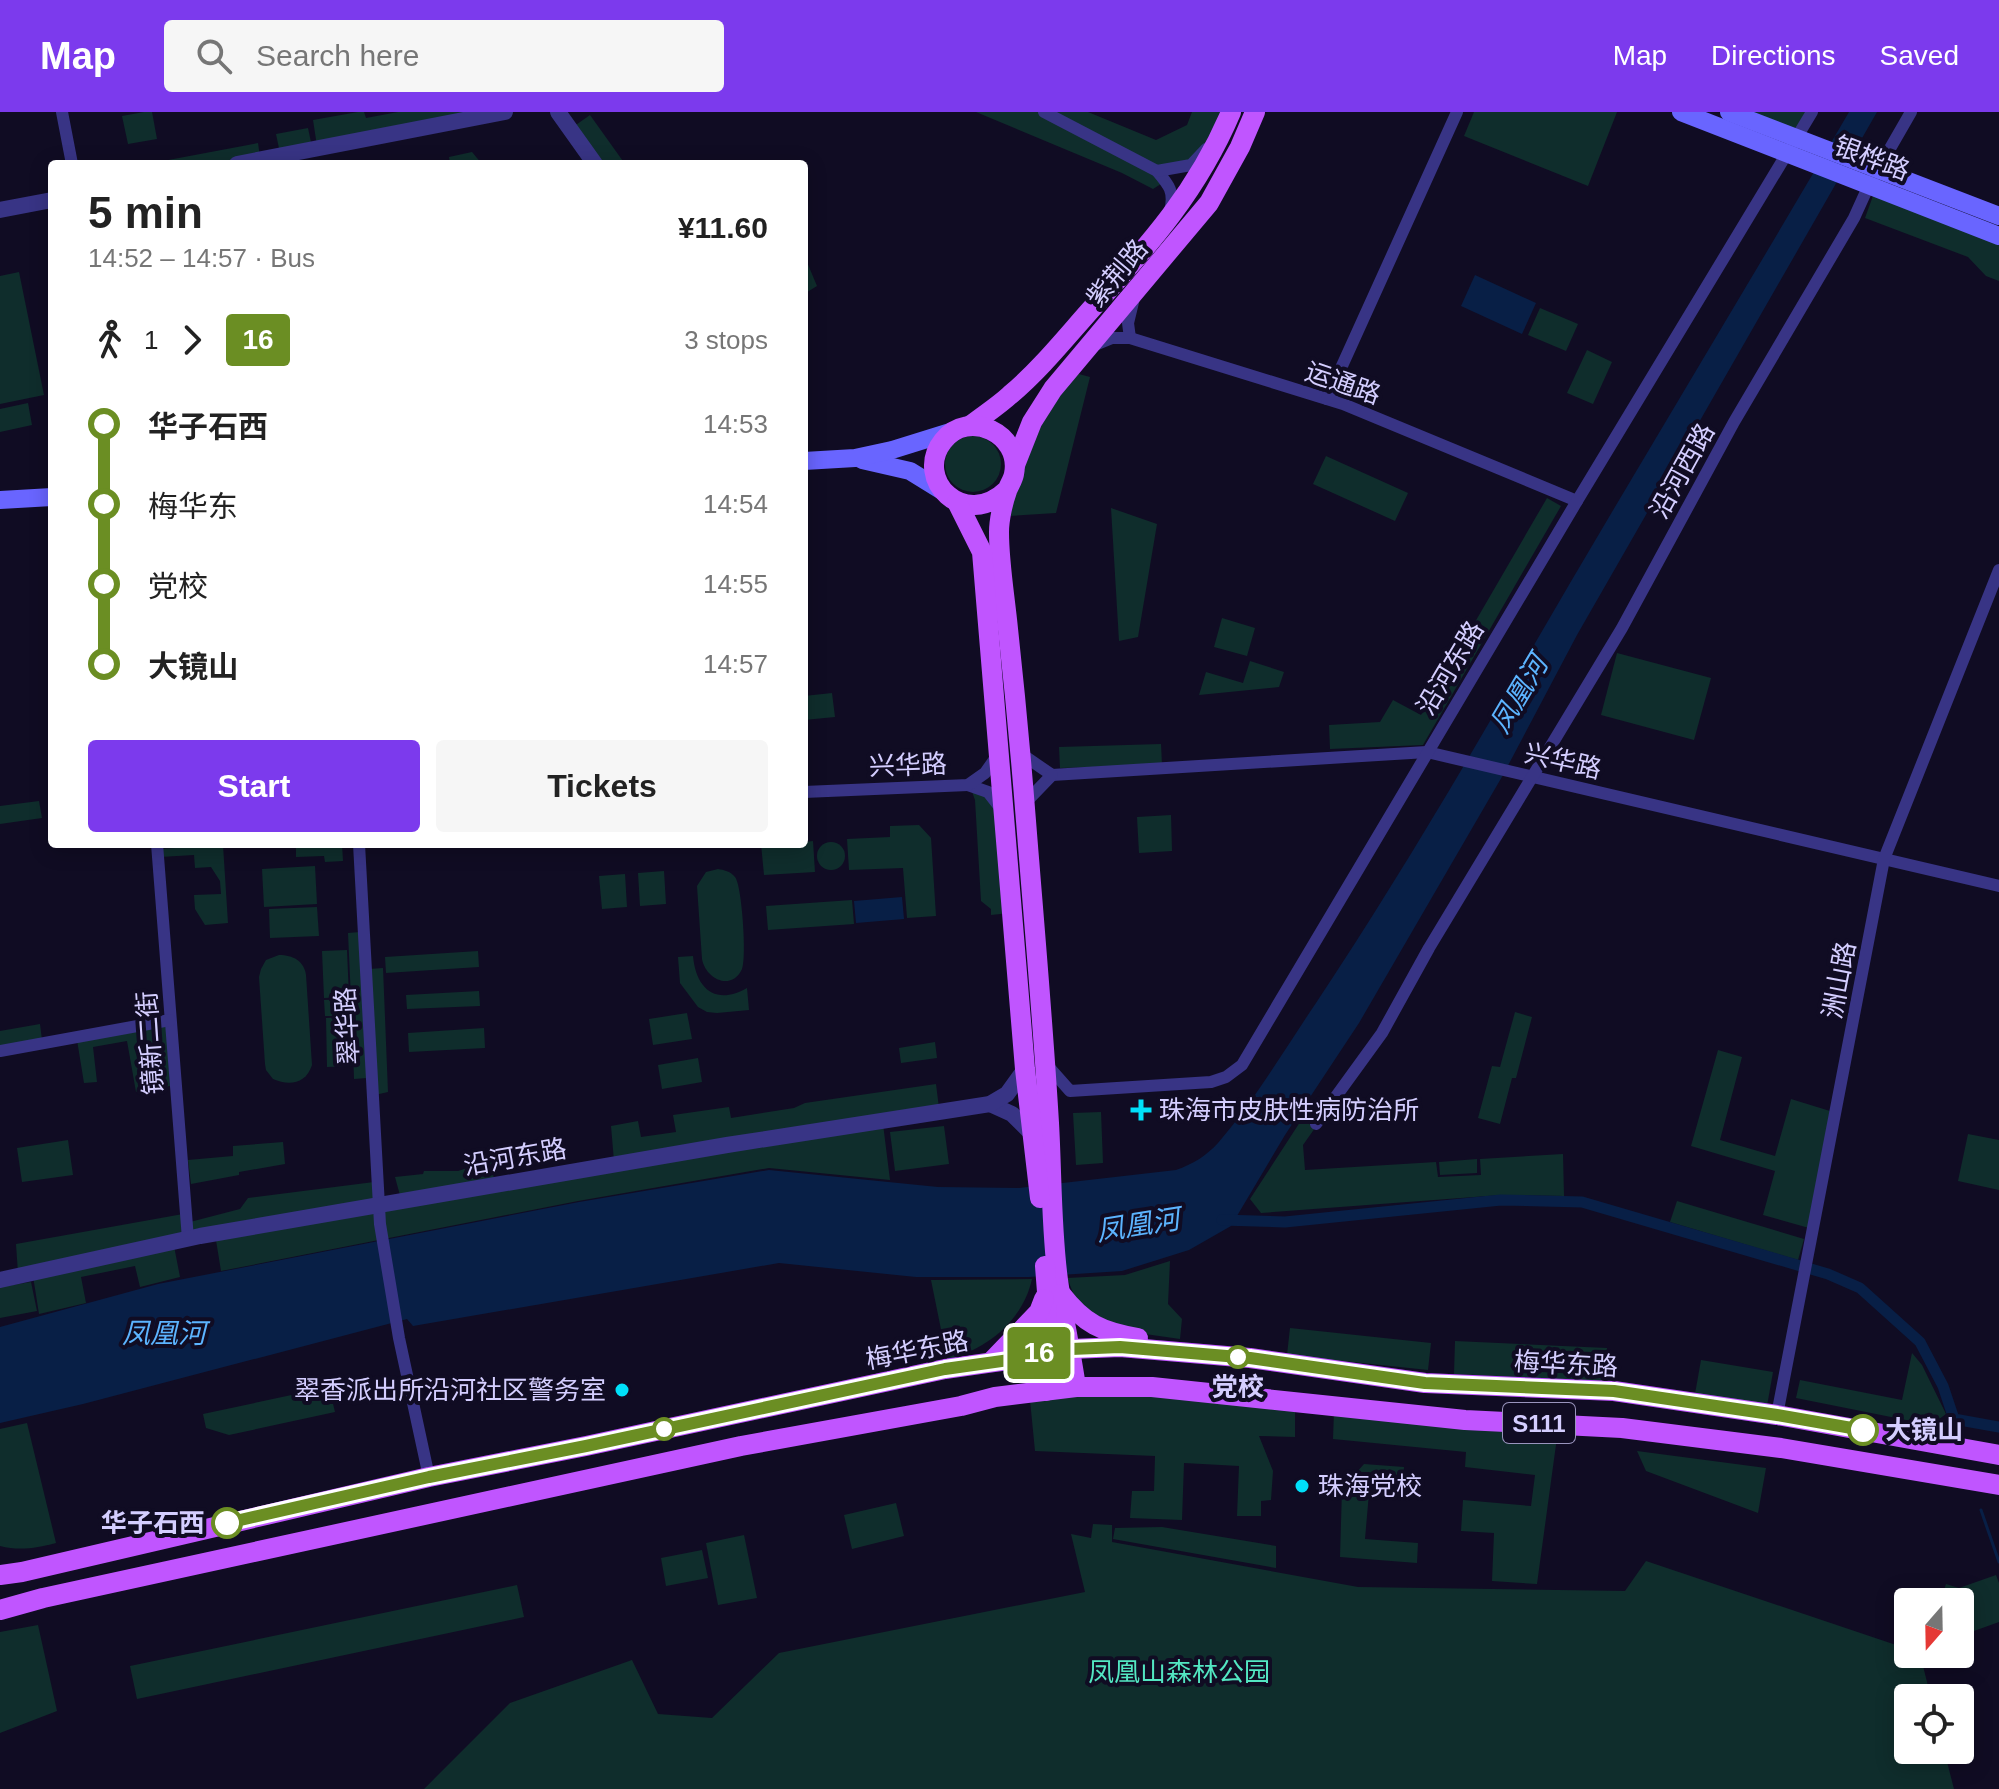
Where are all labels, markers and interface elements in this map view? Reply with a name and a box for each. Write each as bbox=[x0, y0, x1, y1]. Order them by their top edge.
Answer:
search box bbox=[164, 20, 724, 92]
icon: search bbox=[192, 34, 236, 78]
text: Map bbox=[40, 35, 116, 77]
text: Search here bbox=[256, 39, 419, 72]
text: Map bbox=[1613, 40, 1667, 71]
text: Directions bbox=[1711, 40, 1836, 71]
text: Saved bbox=[1880, 40, 1959, 71]
street label: 银桦路 bbox=[1830, 130, 1914, 186]
text: 5 min bbox=[88, 188, 203, 237]
text: ¥11.60 bbox=[678, 211, 768, 244]
street label: 紫荆路 bbox=[1080, 233, 1154, 313]
text: 14:52 – 14:57 · Bus bbox=[88, 243, 315, 273]
icon: walk bbox=[88, 318, 132, 362]
icon: forward bbox=[170, 318, 214, 362]
text: 16 bbox=[242, 324, 274, 355]
text: 1 bbox=[144, 325, 158, 355]
text: 3 stops bbox=[684, 325, 768, 355]
street label: 运通路 bbox=[1301, 356, 1385, 410]
text: 14:53 bbox=[703, 409, 768, 439]
text: 华子石西 bbox=[148, 410, 268, 443]
street label: 沿河西路 bbox=[1644, 418, 1720, 524]
text: 14:54 bbox=[703, 489, 768, 519]
text: 梅华东 bbox=[148, 490, 238, 523]
text: 14:55 bbox=[703, 569, 768, 599]
text: 党校 bbox=[148, 570, 208, 603]
street label: 沿河东路 bbox=[1410, 616, 1490, 720]
water label: 凤凰河 bbox=[1484, 646, 1556, 738]
text: 14:57 bbox=[703, 649, 768, 679]
text: 大镜山 bbox=[148, 650, 238, 683]
street label: 兴华路 bbox=[1522, 738, 1604, 784]
button: Start bbox=[88, 740, 420, 832]
button: Tickets bbox=[436, 740, 768, 832]
street label: 兴华路 bbox=[868, 749, 948, 781]
street label: 洲山路 bbox=[1817, 939, 1861, 1021]
street label: 翠华路 bbox=[330, 986, 364, 1066]
street label: 镜新二街 bbox=[131, 990, 169, 1096]
place label: 珠海市皮肤性病防治所 bbox=[1159, 1095, 1419, 1125]
marker: 珠海市皮肤性病防治所 bbox=[1130, 1099, 1152, 1121]
street label: 沿河东路 bbox=[461, 1133, 569, 1181]
water label: 凤凰河 bbox=[1094, 1202, 1187, 1247]
water label: 凤凰河 bbox=[122, 1318, 211, 1349]
street label: 梅华东路 bbox=[863, 1325, 971, 1375]
line badge: 16 bbox=[1003, 1327, 1075, 1379]
text: 16 bbox=[1023, 1337, 1055, 1368]
marker: 党校 bbox=[1227, 1346, 1249, 1368]
street label: 梅华东路 bbox=[1513, 1346, 1619, 1382]
place label: 党校 bbox=[1212, 1372, 1264, 1402]
place label: 翠香派出所沿河社区警务室 bbox=[294, 1375, 606, 1405]
marker: 翠香派出所沿河社区警务室 bbox=[613, 1381, 631, 1399]
road number: S111 bbox=[1503, 1403, 1575, 1443]
marker: 大镜山 bbox=[1848, 1415, 1878, 1445]
place label: 大镜山 bbox=[1885, 1415, 1963, 1445]
unlabelled marker bbox=[653, 1418, 675, 1440]
place label: 珠海党校 bbox=[1318, 1471, 1422, 1501]
marker: 珠海党校 bbox=[1293, 1477, 1311, 1495]
place label: 华子石西 bbox=[101, 1508, 205, 1538]
marker: 华子石西 bbox=[212, 1508, 242, 1538]
north arrow bbox=[1894, 1588, 1974, 1668]
map controls bbox=[1894, 1588, 1974, 1764]
park label: 凤凰山森林公园 bbox=[1088, 1657, 1270, 1687]
button: locate bbox=[1894, 1684, 1974, 1764]

